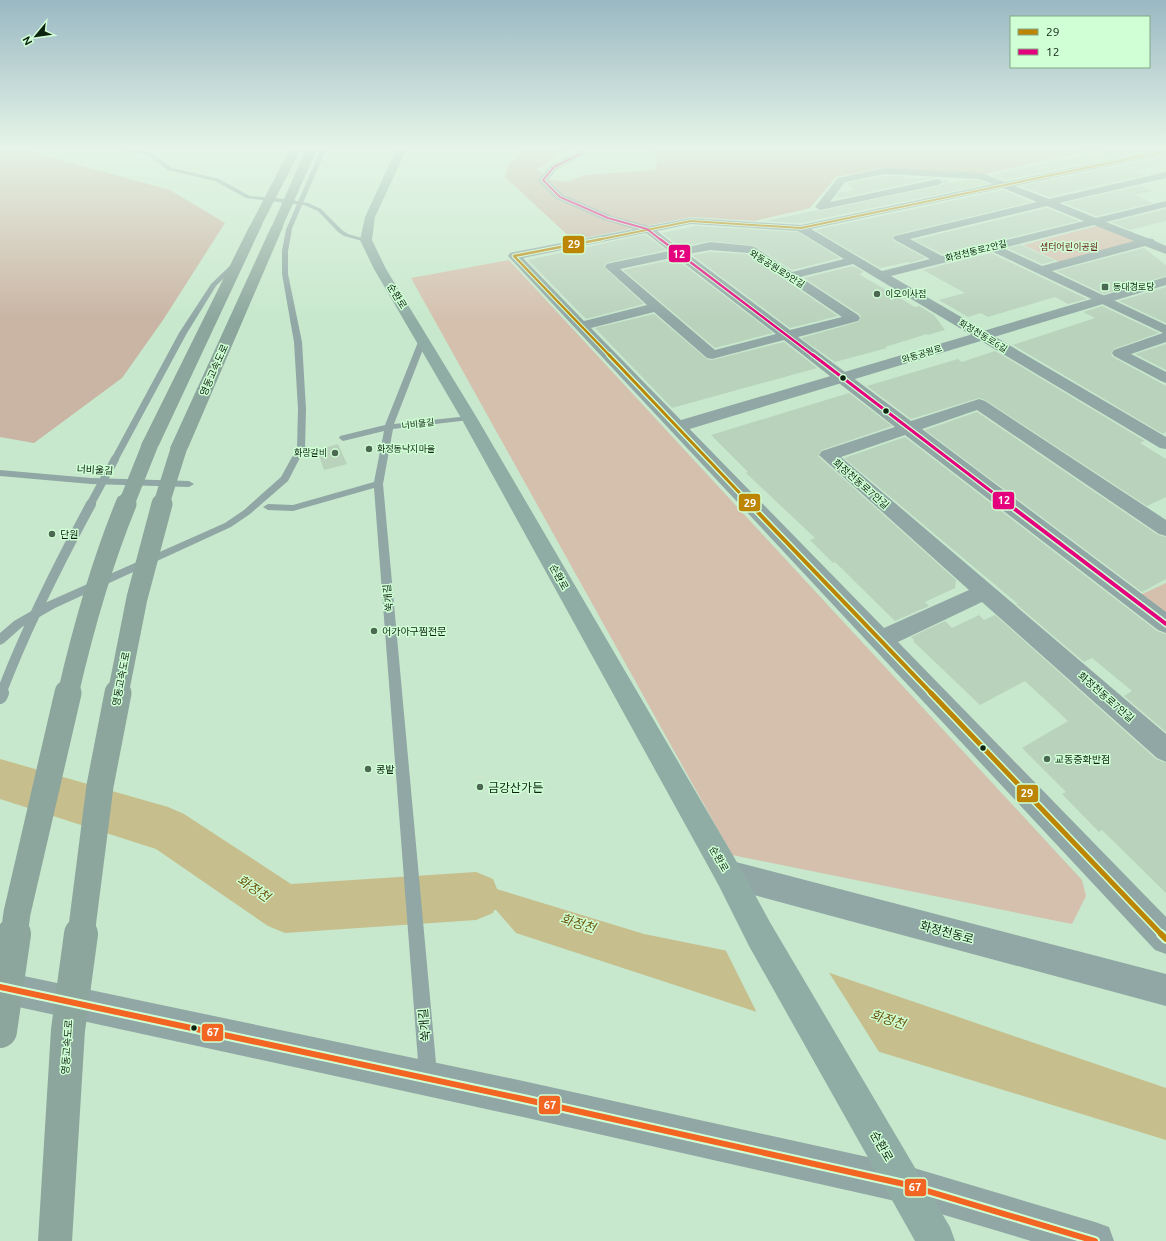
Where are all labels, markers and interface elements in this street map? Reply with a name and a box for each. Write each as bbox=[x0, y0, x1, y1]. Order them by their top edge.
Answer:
north arrow bbox=[16, 16, 56, 56]
legend bbox=[1010, 16, 1150, 68]
text: 29 bbox=[1046, 25, 1060, 38]
text: N bbox=[20, 34, 34, 47]
text: 12 bbox=[1046, 45, 1060, 58]
line badge: 29 bbox=[562, 235, 585, 254]
text: 29 bbox=[568, 238, 580, 250]
street label: 화정천동로2안길 bbox=[944, 238, 1008, 263]
park label: 샘터어린이공원 bbox=[1040, 242, 1098, 252]
line badge: 12 bbox=[668, 244, 691, 263]
text: 12 bbox=[673, 248, 685, 260]
street label: 와동공원로9안길 bbox=[748, 248, 806, 290]
street label: 순환로 bbox=[385, 281, 409, 311]
marker: 동대경로당 bbox=[1100, 282, 1110, 292]
place label: 동대경로당 bbox=[1113, 282, 1155, 292]
marker: 이오이사점 bbox=[872, 289, 882, 299]
place label: 이오이사점 bbox=[885, 289, 926, 299]
street label: 화정천동로6길 bbox=[957, 317, 1010, 354]
street label: 영동고속도로 bbox=[198, 343, 230, 397]
street label: 와동공원로 bbox=[901, 343, 943, 365]
unlabelled marker bbox=[838, 373, 848, 383]
unlabelled marker bbox=[881, 406, 891, 416]
street label: 너비울길 bbox=[401, 417, 435, 431]
marker: 화정동낙지마을 bbox=[364, 444, 374, 454]
place label: 화정동낙지마을 bbox=[377, 444, 435, 454]
place label: 화랑갈비 bbox=[294, 448, 327, 458]
marker: 화랑갈비 bbox=[330, 448, 340, 458]
street label: 화정천동로7안길 bbox=[831, 457, 891, 511]
street label: 너비울길 bbox=[76, 464, 114, 476]
line badge: 12 bbox=[992, 491, 1015, 510]
line badge: 29 bbox=[738, 493, 761, 512]
text: 12 bbox=[998, 494, 1010, 506]
text: 29 bbox=[744, 497, 756, 509]
marker: 단원 bbox=[47, 529, 57, 539]
place label: 단원 bbox=[60, 529, 78, 540]
street label: 순환로 bbox=[547, 562, 571, 592]
street label: 쑥개길 bbox=[381, 584, 395, 612]
marker: 어가아구찜전문 bbox=[369, 626, 379, 636]
place label: 어가아구찜전문 bbox=[382, 626, 446, 637]
street label: 영동고속도로 bbox=[110, 651, 132, 707]
street label: 화정천동로7안길 bbox=[1076, 670, 1136, 724]
unlabelled marker bbox=[978, 743, 988, 753]
marker: 교동중화반점 bbox=[1042, 754, 1052, 764]
place label: 교동중화반점 bbox=[1055, 754, 1110, 765]
marker: 콩밭 bbox=[363, 764, 373, 774]
place label: 콩밭 bbox=[376, 764, 394, 775]
place label: 금강산가든 bbox=[488, 781, 543, 794]
marker: 금강산가든 bbox=[475, 782, 485, 792]
line badge: 29 bbox=[1016, 784, 1039, 803]
text: 29 bbox=[1021, 787, 1033, 799]
street label: 순환로 bbox=[707, 844, 731, 874]
water label: 화정천 bbox=[235, 872, 274, 904]
water label: 화정천 bbox=[559, 911, 598, 935]
street label: 화정천동로 bbox=[919, 919, 975, 945]
water label: 화정천 bbox=[869, 1007, 908, 1031]
street label: 쑥개길 bbox=[416, 1008, 432, 1042]
street label: 영동고속도로 bbox=[60, 1019, 74, 1075]
unlabelled marker bbox=[189, 1023, 199, 1033]
line badge: 67 bbox=[201, 1023, 224, 1042]
text: 67 bbox=[207, 1026, 219, 1038]
line badge: 67 bbox=[538, 1095, 561, 1115]
text: 67 bbox=[544, 1099, 556, 1111]
street label: 순환로 bbox=[868, 1128, 896, 1164]
line badge: 67 bbox=[904, 1178, 927, 1197]
text: 67 bbox=[909, 1181, 921, 1193]

